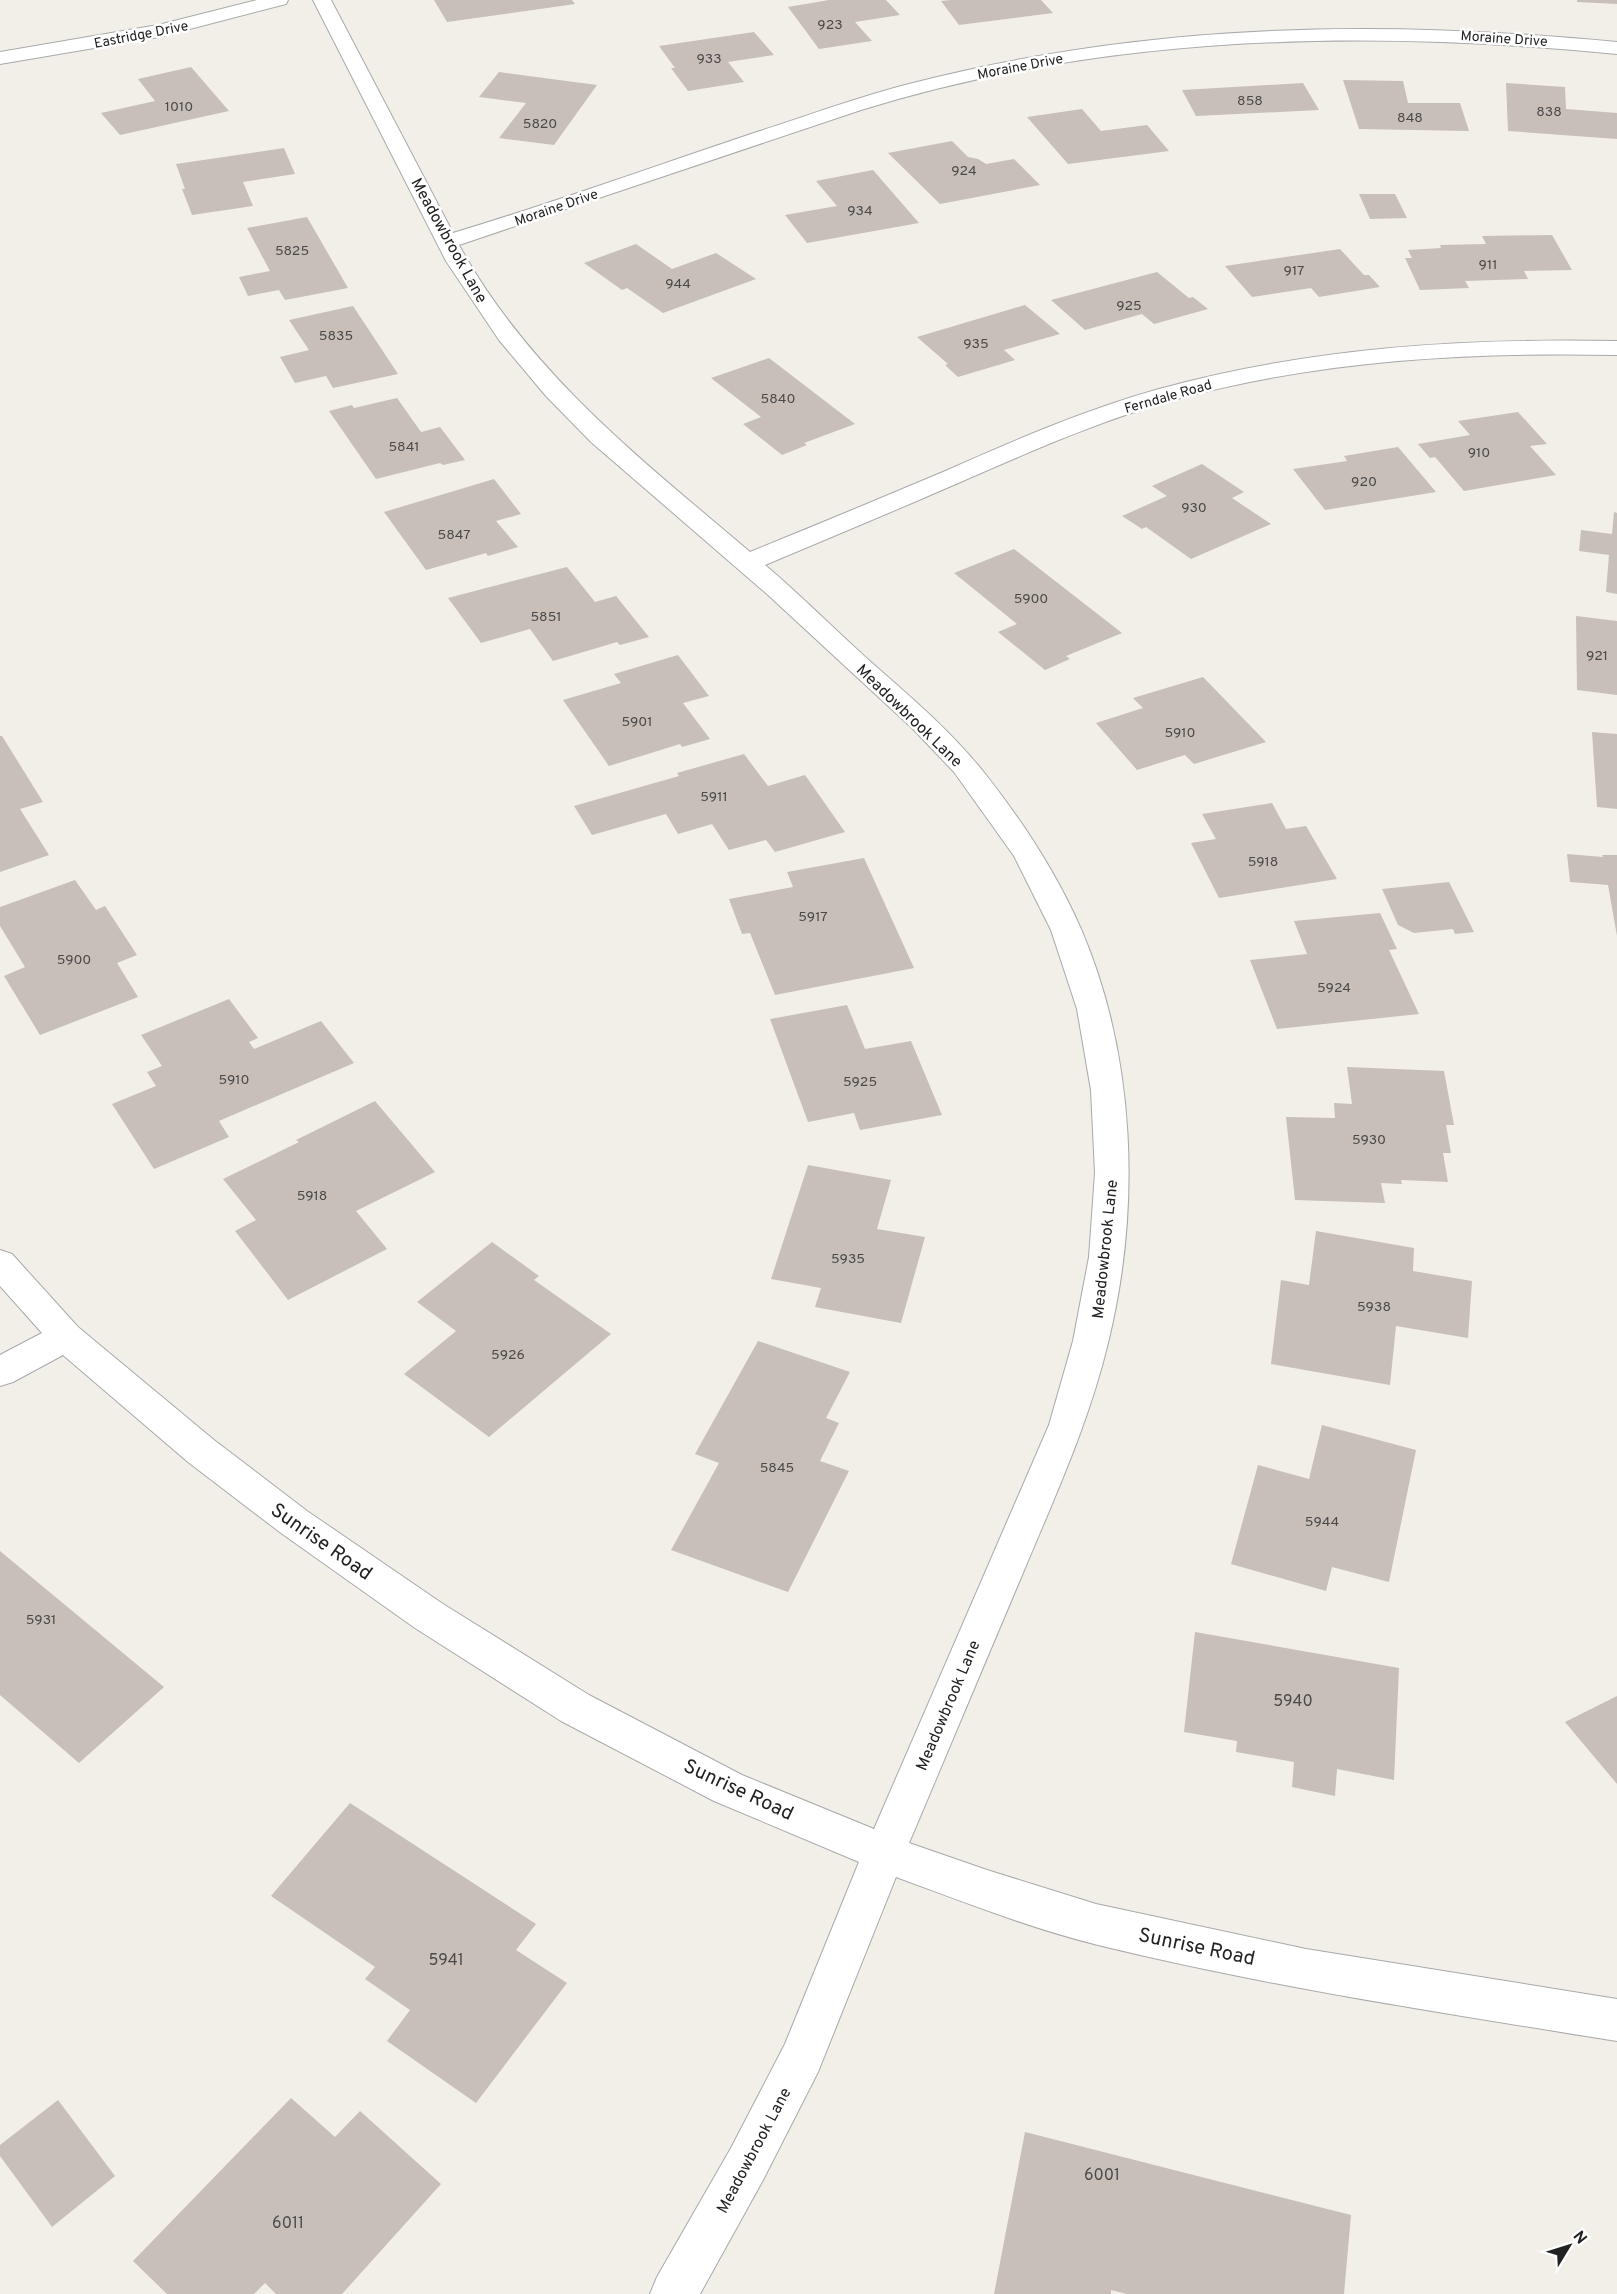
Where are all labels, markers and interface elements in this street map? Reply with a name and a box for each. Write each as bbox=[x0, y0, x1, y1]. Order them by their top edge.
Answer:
house number: 923 bbox=[817, 17, 843, 34]
street label: Eastridge Drive bbox=[93, 18, 190, 53]
street label: Moraine Drive bbox=[1460, 28, 1548, 51]
house number: 933 bbox=[696, 51, 722, 68]
street label: Moraine Drive bbox=[976, 51, 1065, 84]
house number: 858 bbox=[1237, 93, 1263, 110]
house number: 1010 bbox=[165, 99, 193, 116]
house number: 838 bbox=[1536, 104, 1562, 121]
house number: 848 bbox=[1397, 110, 1423, 127]
house number: 5820 bbox=[523, 116, 557, 133]
house number: 924 bbox=[951, 163, 977, 180]
street label: Meadowbrook Lane bbox=[406, 175, 491, 307]
street label: Moraine Drive bbox=[512, 186, 600, 231]
house number: 934 bbox=[847, 203, 873, 220]
house number: 5825 bbox=[275, 243, 309, 260]
house number: 911 bbox=[1479, 257, 1497, 274]
house number: 917 bbox=[1284, 263, 1304, 280]
house number: 944 bbox=[665, 276, 691, 293]
house number: 925 bbox=[1116, 298, 1142, 315]
house number: 5835 bbox=[319, 328, 353, 345]
house number: 935 bbox=[963, 336, 989, 353]
street label: Ferndale Road bbox=[1123, 377, 1214, 418]
house number: 5840 bbox=[761, 391, 795, 408]
house number: 5841 bbox=[388, 439, 420, 456]
house number: 910 bbox=[1468, 445, 1490, 462]
house number: 920 bbox=[1351, 474, 1377, 491]
house number: 930 bbox=[1181, 500, 1207, 517]
house number: 5847 bbox=[437, 527, 471, 544]
house number: 5900 bbox=[1014, 591, 1048, 608]
house number: 5851 bbox=[530, 609, 562, 626]
house number: 921 bbox=[1586, 648, 1608, 665]
street label: Meadowbrook Lane bbox=[851, 661, 966, 772]
house number: 5901 bbox=[621, 714, 653, 731]
house number: 5910 bbox=[1164, 725, 1196, 742]
house number: 5911 bbox=[700, 789, 728, 806]
house number: 5918 bbox=[1248, 854, 1278, 871]
house number: 5917 bbox=[798, 909, 828, 926]
house number: 5900 bbox=[57, 952, 91, 969]
house number: 5924 bbox=[1317, 980, 1351, 997]
house number: 5910 bbox=[218, 1072, 250, 1089]
house number: 5925 bbox=[843, 1074, 877, 1091]
house number: 5930 bbox=[1352, 1132, 1386, 1149]
street label: Meadowbrook Lane bbox=[1089, 1179, 1123, 1320]
house number: 5918 bbox=[297, 1188, 327, 1205]
house number: 5935 bbox=[831, 1251, 865, 1268]
house number: 5938 bbox=[1357, 1299, 1391, 1316]
house number: 5926 bbox=[491, 1347, 525, 1364]
house number: 5845 bbox=[760, 1460, 794, 1477]
street label: Sunrise Road bbox=[265, 1498, 377, 1587]
house number: 5944 bbox=[1305, 1514, 1339, 1531]
house number: 5931 bbox=[26, 1612, 56, 1629]
street label: Meadowbrook Lane bbox=[912, 1638, 985, 1774]
house number: 5940 bbox=[1273, 1692, 1313, 1712]
street label: Sunrise Road bbox=[679, 1754, 797, 1828]
street label: Sunrise Road bbox=[1136, 1923, 1257, 1973]
house number: 5941 bbox=[428, 1951, 464, 1971]
street label: Meadowbrook Lane bbox=[713, 2085, 796, 2217]
house number: 6001 bbox=[1084, 2166, 1120, 2186]
house number: 6011 bbox=[272, 2214, 304, 2234]
north arrow bbox=[1539, 2216, 1599, 2276]
text: N bbox=[1568, 2227, 1591, 2249]

